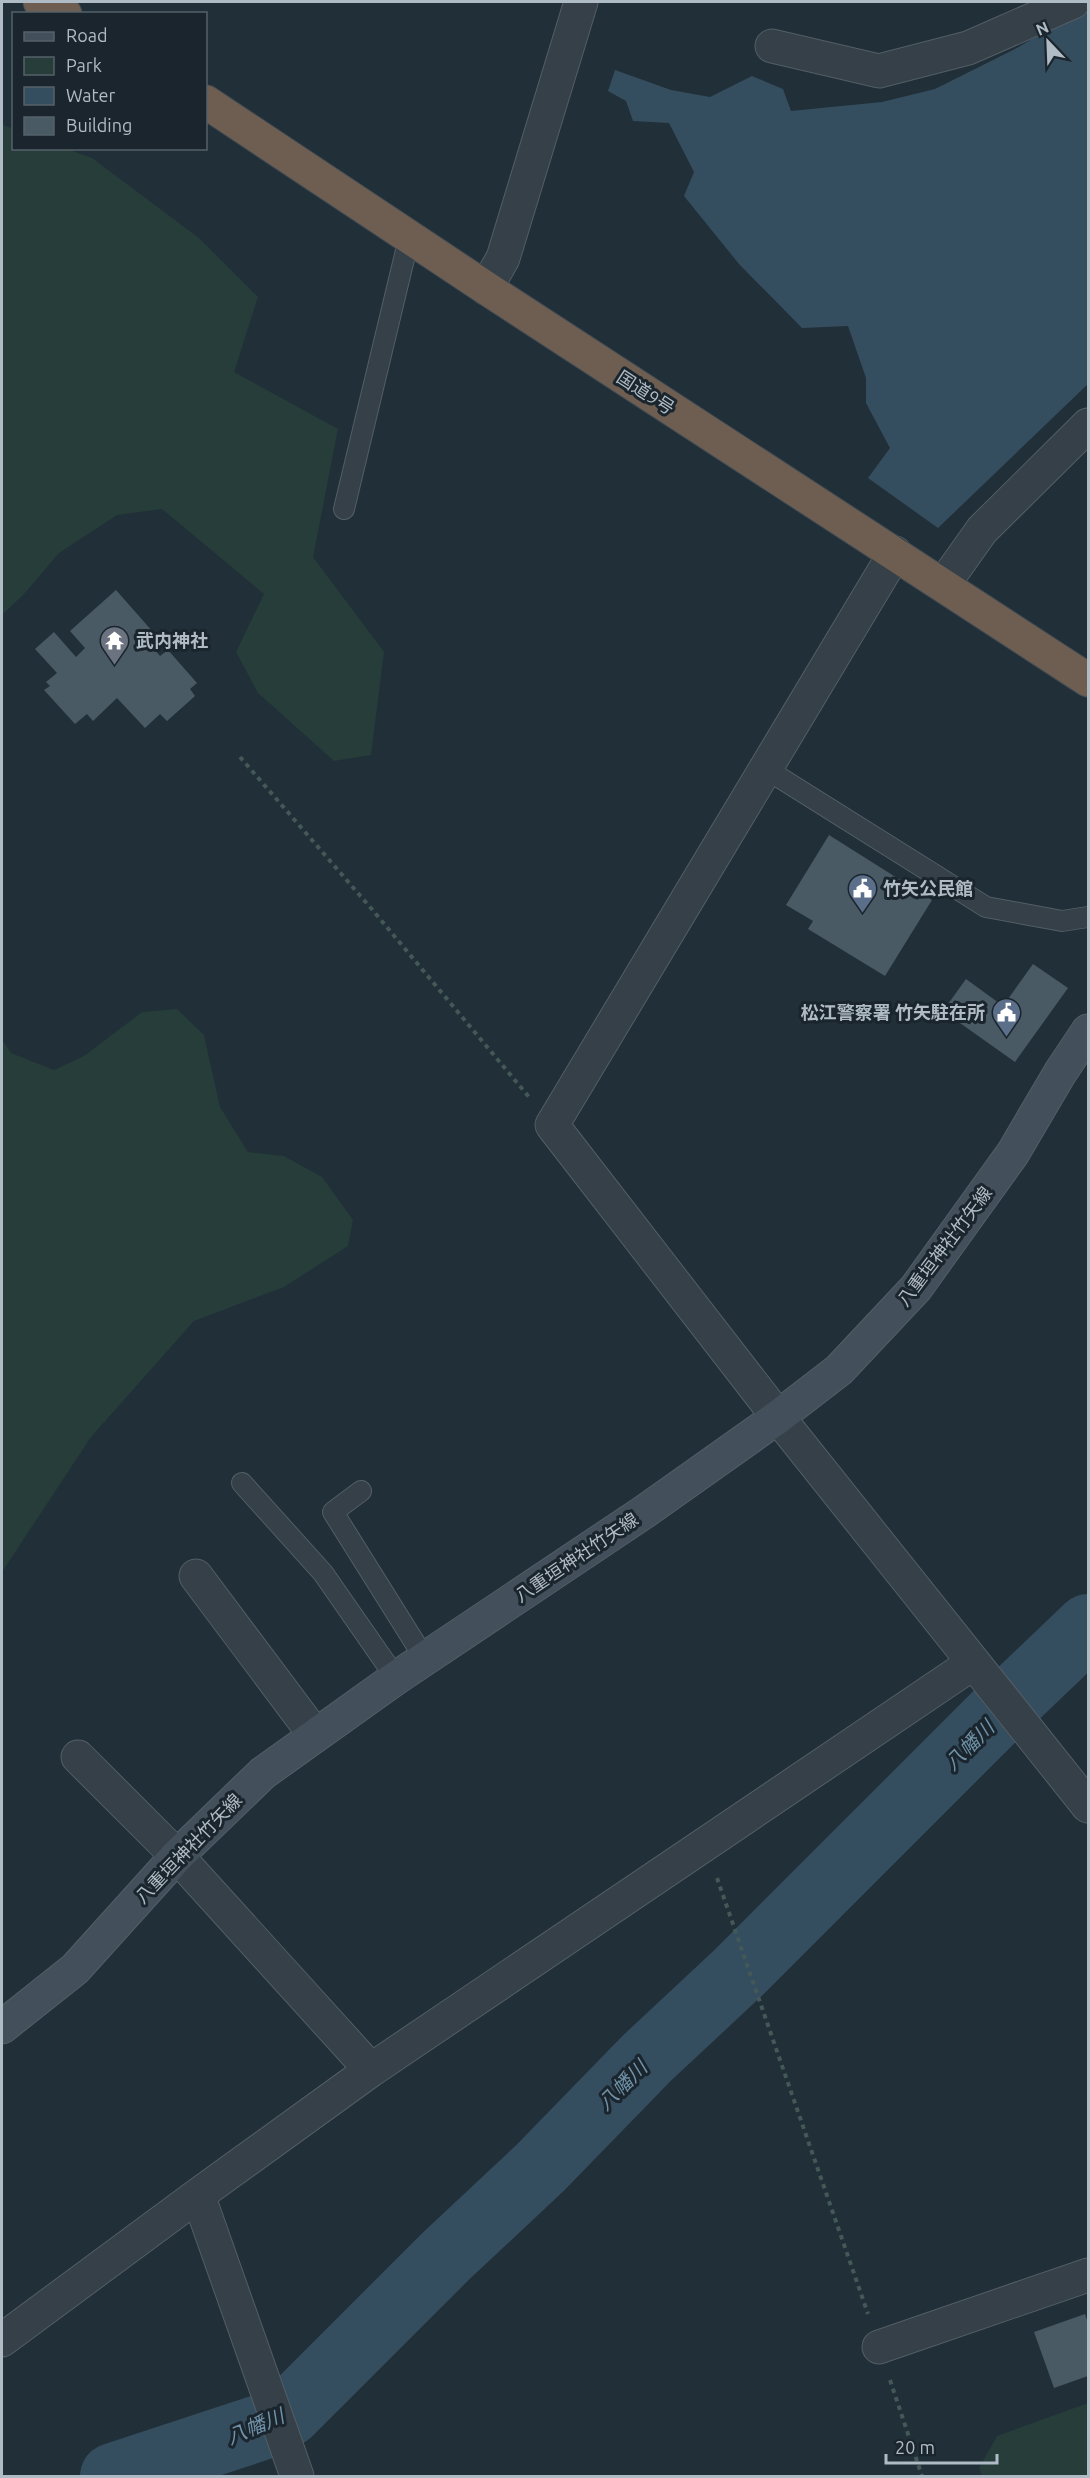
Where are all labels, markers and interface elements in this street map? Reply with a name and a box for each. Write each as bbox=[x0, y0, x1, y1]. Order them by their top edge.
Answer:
legend bbox=[12, 12, 207, 150]
north arrow bbox=[1018, 12, 1078, 72]
text: N bbox=[1033, 18, 1051, 39]
text: Road bbox=[66, 25, 108, 45]
text: Park bbox=[66, 55, 102, 75]
text: Water bbox=[66, 85, 116, 105]
text: Building bbox=[66, 115, 132, 135]
street label: 国道9号 bbox=[614, 366, 678, 418]
temple icon: 武内神社 bbox=[99, 624, 131, 666]
place label: 武内神社 bbox=[136, 630, 208, 650]
public building icon: 竹矢公民館 bbox=[846, 872, 878, 914]
place label: 竹矢公民館 bbox=[883, 878, 973, 898]
public building icon: 松江警察署 竹矢駐在所 bbox=[990, 996, 1022, 1038]
place label: 松江警察署 竹矢駐在所 bbox=[801, 1002, 985, 1022]
street label: 八重垣神社竹矢線 bbox=[893, 1182, 995, 1310]
street label: 八重垣神社竹矢線 bbox=[511, 1508, 641, 1606]
water label: 八幡川 bbox=[940, 1714, 1000, 1774]
street label: 八重垣神社竹矢線 bbox=[131, 1789, 245, 1907]
water label: 八幡川 bbox=[593, 2054, 653, 2114]
water label: 八幡川 bbox=[223, 2403, 289, 2448]
scale bar bbox=[886, 2427, 997, 2465]
text: 20 m bbox=[895, 2437, 935, 2457]

